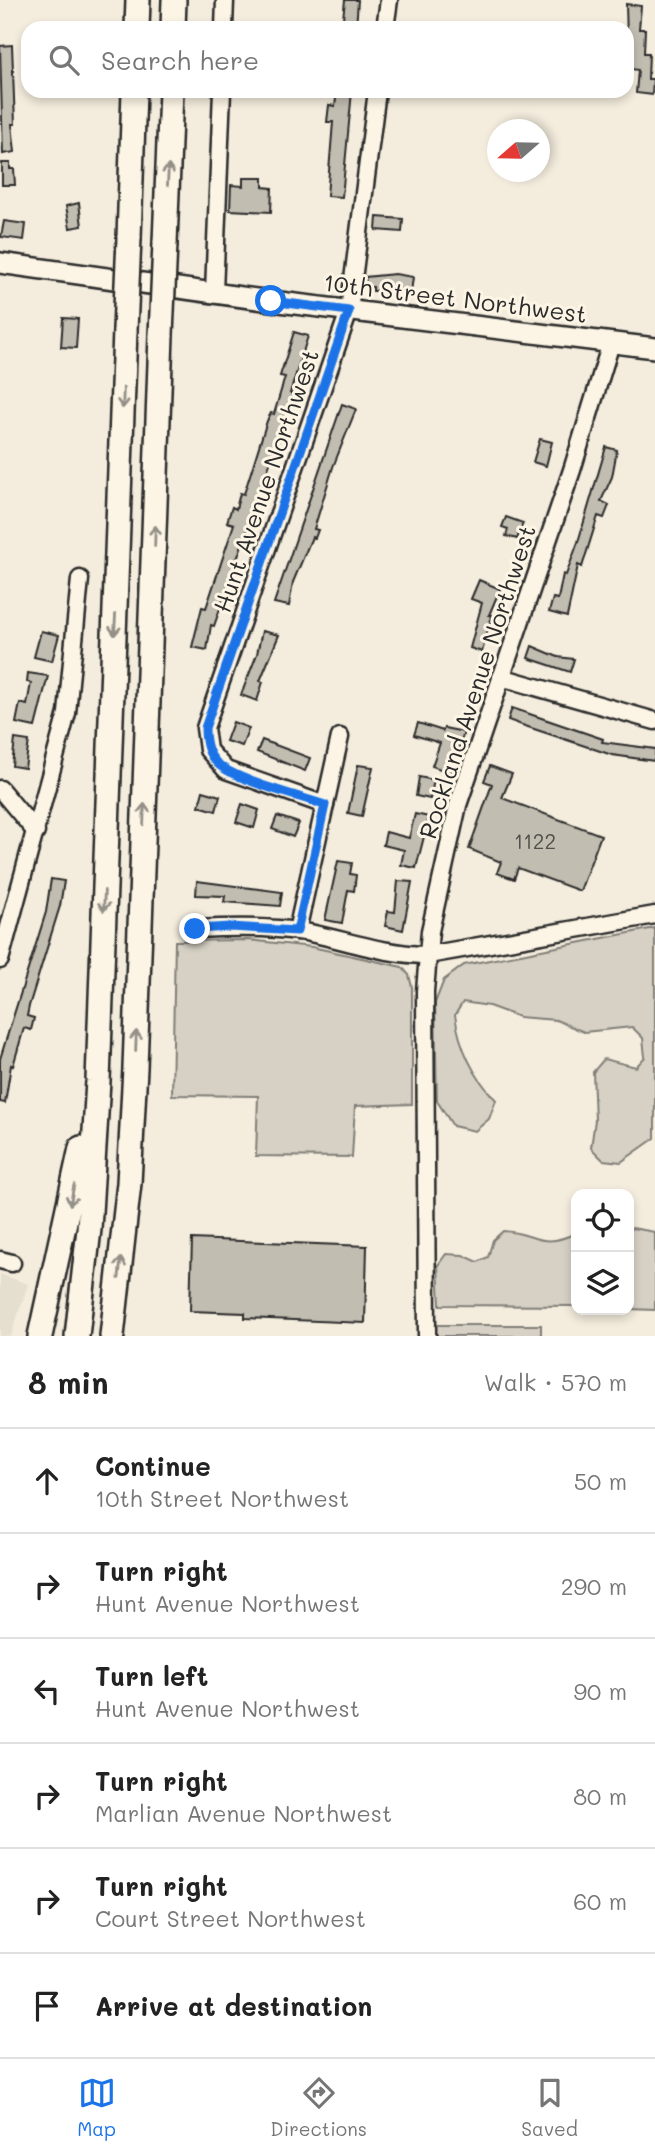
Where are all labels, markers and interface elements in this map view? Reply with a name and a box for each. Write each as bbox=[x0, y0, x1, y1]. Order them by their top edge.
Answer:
search box bbox=[21, 21, 634, 98]
icon: search bbox=[45, 41, 83, 79]
text: Search here bbox=[101, 43, 259, 77]
north arrow bbox=[487, 119, 550, 182]
one-way arrow bbox=[162, 164, 175, 187]
street label: 10th Street Northwest bbox=[322, 266, 589, 329]
route start bbox=[255, 285, 286, 316]
street label: Hunt Avenue Northwest bbox=[206, 345, 325, 616]
one-way arrow bbox=[116, 386, 130, 409]
street label: Rockland Avenue Northwest bbox=[411, 521, 542, 842]
one-way arrow bbox=[148, 525, 161, 548]
one-way arrow bbox=[109, 614, 122, 637]
one-way arrow bbox=[137, 803, 150, 826]
house number: 1122 bbox=[514, 827, 556, 854]
one-way arrow bbox=[98, 889, 111, 912]
route end bbox=[179, 913, 210, 944]
one-way arrow bbox=[129, 1030, 142, 1053]
one-way arrow bbox=[65, 1183, 79, 1206]
map controls bbox=[571, 1189, 634, 1315]
button: locate bbox=[571, 1189, 634, 1252]
button: layers bbox=[571, 1252, 634, 1315]
one-way arrow bbox=[114, 1257, 127, 1280]
text: 8 min bbox=[28, 1362, 109, 1402]
text: Walk · 570 m bbox=[484, 1367, 627, 1397]
text: Continue bbox=[95, 1449, 211, 1483]
icon: ahead bbox=[28, 1462, 66, 1500]
text: 50 m bbox=[574, 1466, 627, 1496]
text: 10th Street Northwest bbox=[95, 1483, 349, 1513]
text: Turn right bbox=[95, 1554, 228, 1588]
icon: right bbox=[28, 1567, 66, 1605]
text: 290 m bbox=[561, 1571, 627, 1601]
text: Hunt Avenue Northwest bbox=[95, 1588, 360, 1618]
text: Turn left bbox=[95, 1659, 208, 1693]
icon: left bbox=[28, 1672, 66, 1710]
text: 90 m bbox=[574, 1676, 627, 1706]
text: Hunt Avenue Northwest bbox=[95, 1693, 360, 1723]
text: Turn right bbox=[95, 1764, 228, 1798]
icon: right bbox=[28, 1777, 66, 1815]
text: 80 m bbox=[573, 1781, 627, 1811]
text: Marlian Avenue Northwest bbox=[95, 1798, 392, 1828]
text: Turn right bbox=[95, 1869, 228, 1903]
icon: right bbox=[28, 1882, 66, 1920]
text: 60 m bbox=[573, 1886, 627, 1916]
text: Court Street Northwest bbox=[95, 1903, 366, 1933]
icon: arrive bbox=[28, 1987, 66, 2025]
text: Arrive at destination bbox=[95, 1989, 372, 2023]
tab: Map bbox=[77, 2074, 116, 2141]
tab: Directions bbox=[270, 2074, 367, 2141]
tab: Saved bbox=[521, 2074, 578, 2141]

